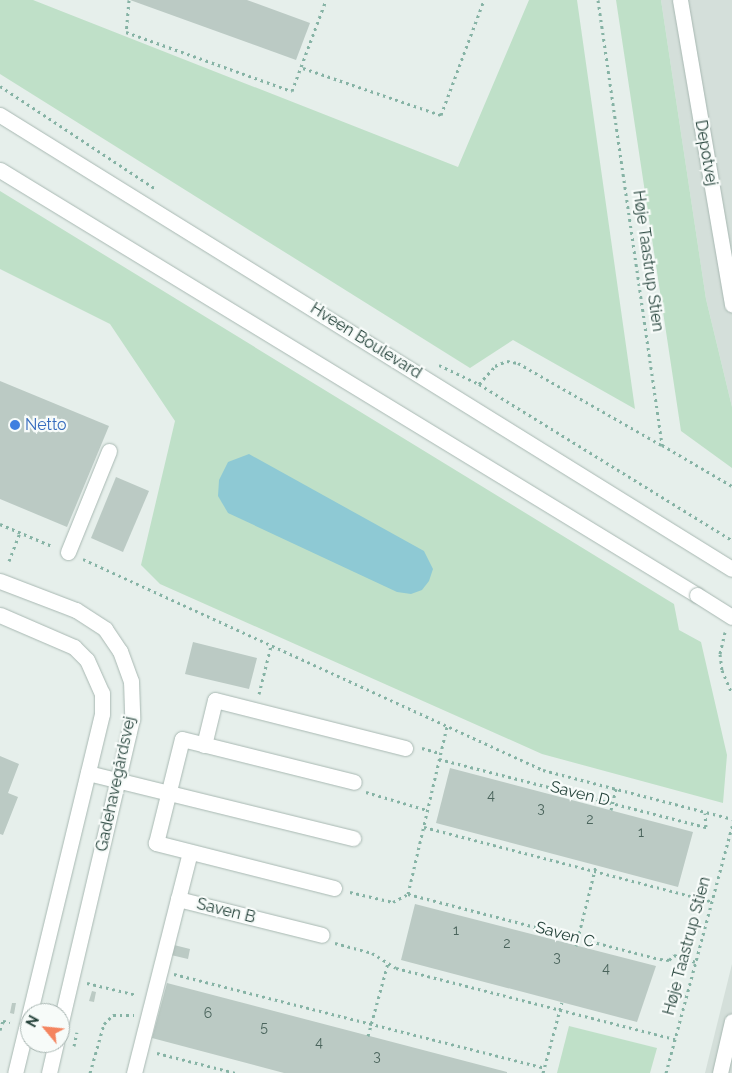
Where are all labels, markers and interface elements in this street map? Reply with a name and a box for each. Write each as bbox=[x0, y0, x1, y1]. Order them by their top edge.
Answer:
street label: Depotvej bbox=[691, 118, 721, 188]
street label: Høje Taastrup Stien bbox=[629, 189, 667, 333]
street label: Hveen Boulevard bbox=[307, 299, 425, 383]
place label: Netto bbox=[25, 415, 67, 435]
marker: Netto bbox=[9, 419, 21, 431]
street label: Gadehavegårdsvej bbox=[92, 715, 140, 853]
street label: Saven D bbox=[548, 777, 612, 811]
house number: 4 bbox=[487, 787, 495, 803]
house number: 3 bbox=[537, 800, 545, 816]
house number: 2 bbox=[586, 811, 594, 827]
house number: 1 bbox=[638, 824, 644, 840]
street label: Høje Taastrup Stien bbox=[659, 874, 715, 1018]
street label: Saven B bbox=[195, 894, 257, 928]
street label: Saven C bbox=[533, 918, 597, 952]
house number: 1 bbox=[453, 922, 459, 938]
house number: 2 bbox=[503, 935, 511, 951]
house number: 3 bbox=[553, 949, 561, 965]
house number: 4 bbox=[602, 960, 610, 976]
north arrow bbox=[20, 1003, 70, 1053]
house number: 6 bbox=[204, 1005, 212, 1021]
text: N bbox=[23, 1013, 42, 1030]
house number: 5 bbox=[260, 1019, 268, 1035]
house number: 4 bbox=[315, 1034, 323, 1050]
house number: 3 bbox=[373, 1048, 381, 1064]

